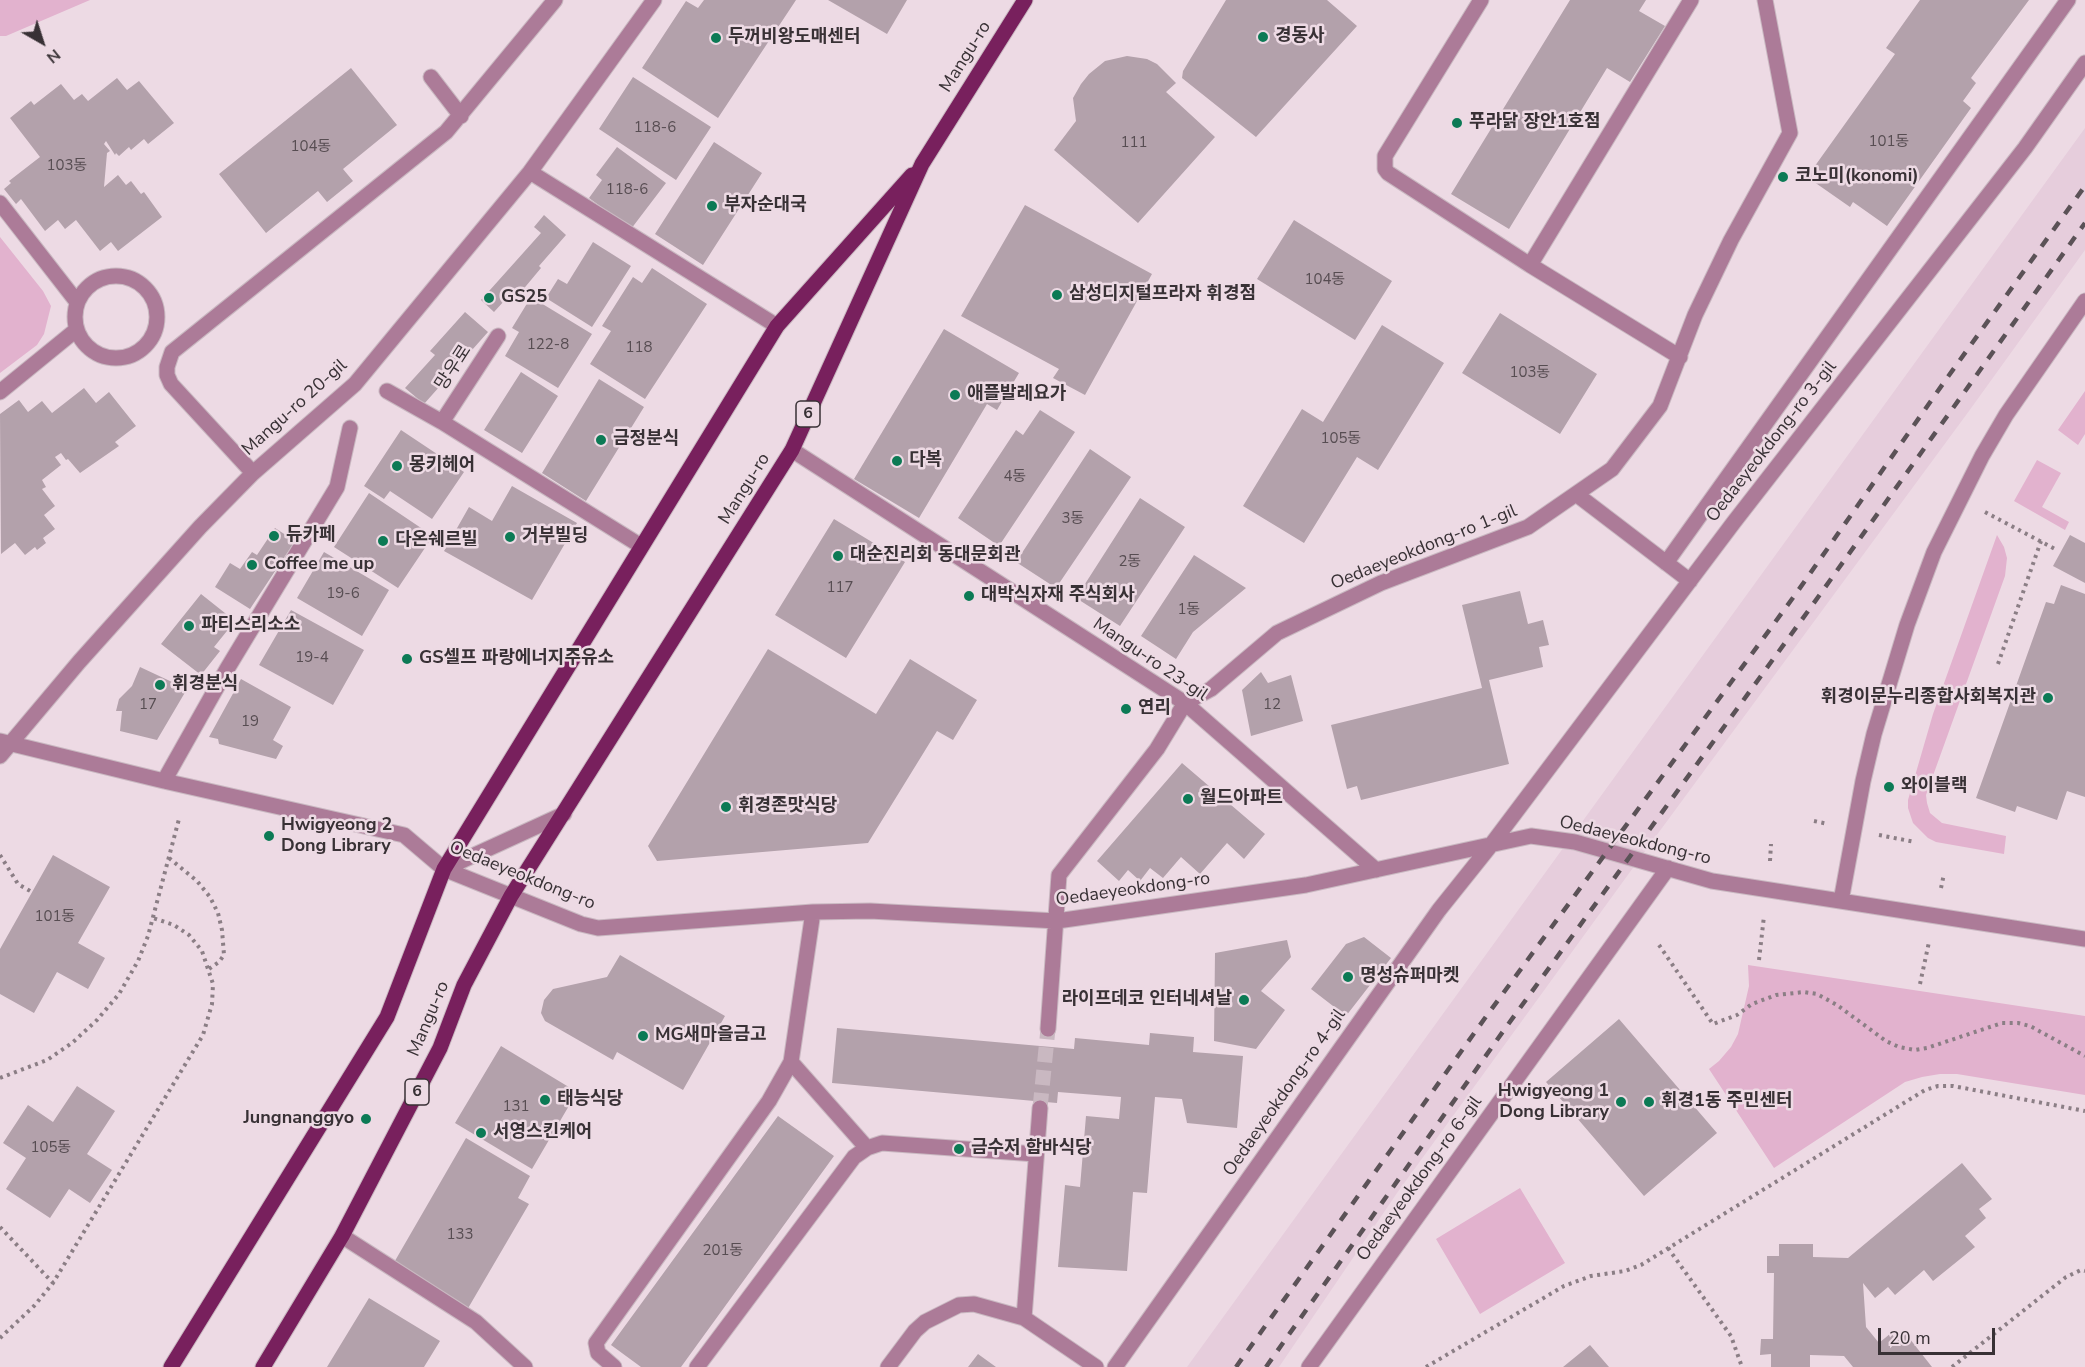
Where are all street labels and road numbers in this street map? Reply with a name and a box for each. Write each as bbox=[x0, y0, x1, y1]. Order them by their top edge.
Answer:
street label: Mangu-ro bbox=[936, 17, 996, 97]
street label: 망우로 bbox=[431, 341, 477, 395]
street label: Mangu-ro 20-gil bbox=[238, 355, 352, 461]
street label: Oedaeyeokdong-ro 3-gil bbox=[1702, 357, 1842, 527]
road number: 6 bbox=[796, 401, 820, 427]
street label: Mangu-ro bbox=[715, 449, 775, 529]
street label: Oedaeyeokdong-ro 1-gil bbox=[1328, 501, 1520, 595]
street label: Mangu-ro 23-gil bbox=[1088, 614, 1212, 706]
street label: Oedaeyeokdong-ro bbox=[1557, 812, 1713, 870]
street label: Oedaeyeokdong-ro bbox=[446, 837, 598, 915]
street label: Oedaeyeokdong-ro bbox=[1054, 868, 1212, 912]
street label: Mangu-ro bbox=[403, 978, 455, 1060]
street label: Oedaeyeokdong-ro 4-gil bbox=[1219, 1005, 1351, 1181]
road number: 6 bbox=[405, 1079, 429, 1105]
street label: Oedaeyeokdong-ro 6-gil bbox=[1353, 1092, 1487, 1266]

